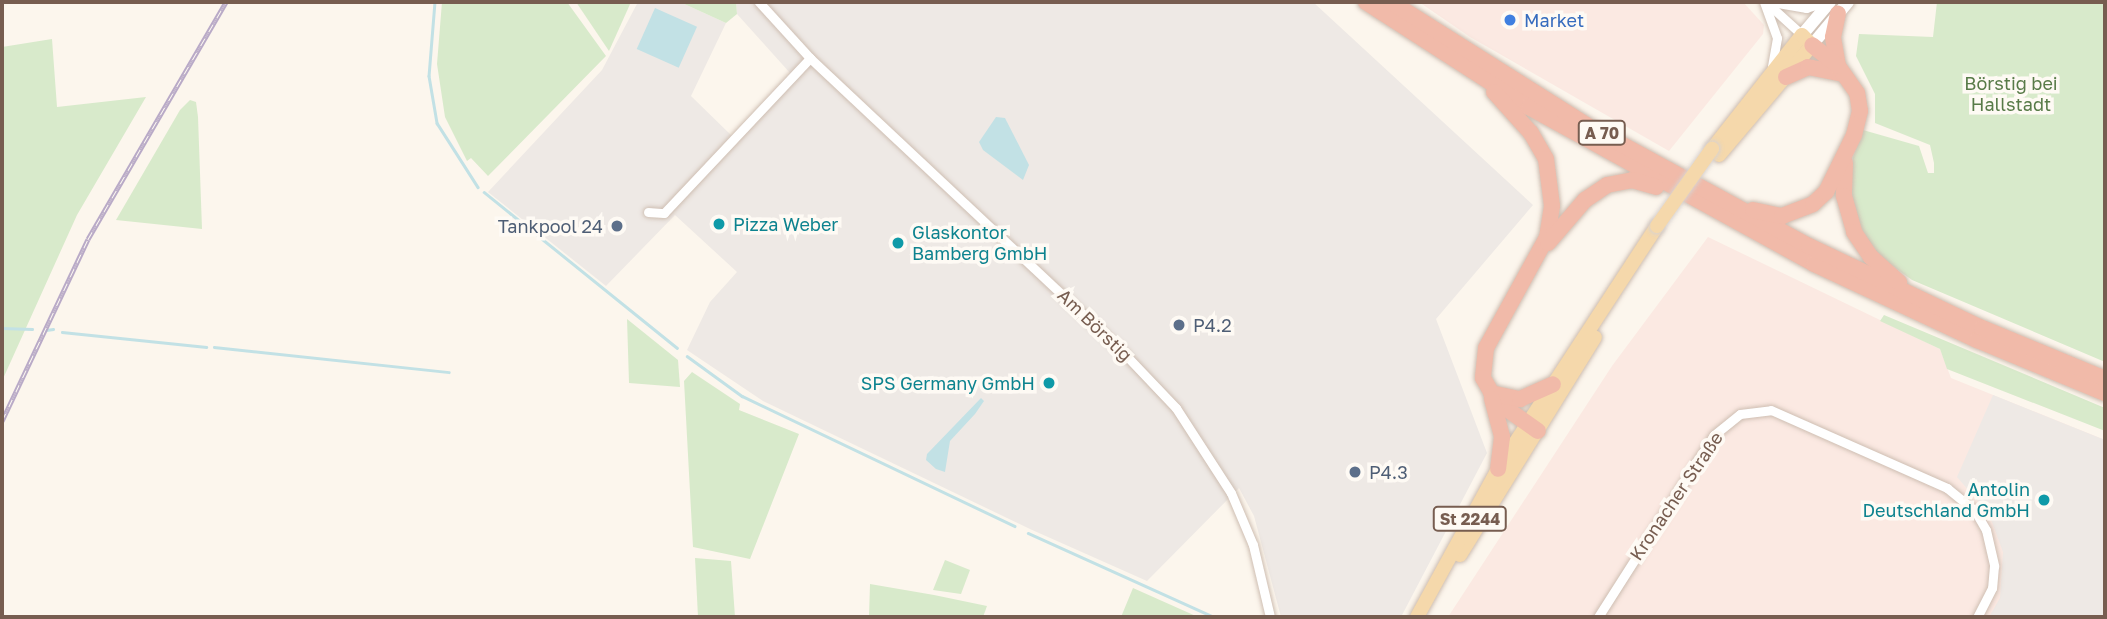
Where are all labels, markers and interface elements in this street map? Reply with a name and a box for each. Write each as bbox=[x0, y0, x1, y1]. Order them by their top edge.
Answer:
place label: Market bbox=[1524, 9, 1584, 31]
marker: Market bbox=[1502, 12, 1518, 28]
park label: Börstig bei Hallstadt bbox=[1964, 73, 2058, 116]
road number: A 70 bbox=[1578, 120, 1626, 146]
place label: Pizza Weber bbox=[733, 213, 838, 235]
place label: Tankpool 24 bbox=[498, 215, 603, 237]
marker: Pizza Weber bbox=[711, 216, 727, 232]
marker: Tankpool 24 bbox=[609, 218, 625, 234]
place label: Glaskontor Bamberg GmbH bbox=[912, 222, 1047, 264]
marker: Glaskontor Bamberg GmbH bbox=[890, 235, 906, 251]
street label: Am Börstig bbox=[1053, 284, 1137, 366]
place label: P4.2 bbox=[1193, 314, 1232, 336]
marker: P4.2 bbox=[1171, 317, 1187, 333]
place label: SPS Germany GmbH bbox=[861, 372, 1035, 394]
marker: SPS Germany GmbH bbox=[1041, 375, 1057, 391]
street label: Kronacher Straße bbox=[1625, 428, 1727, 564]
place label: P4.3 bbox=[1369, 461, 1408, 483]
marker: P4.3 bbox=[1347, 464, 1363, 480]
place label: Antolin Deutschland GmbH bbox=[1863, 479, 2030, 522]
marker: Antolin Deutschland GmbH bbox=[2036, 492, 2052, 508]
road number: St 2244 bbox=[1432, 506, 1508, 532]

